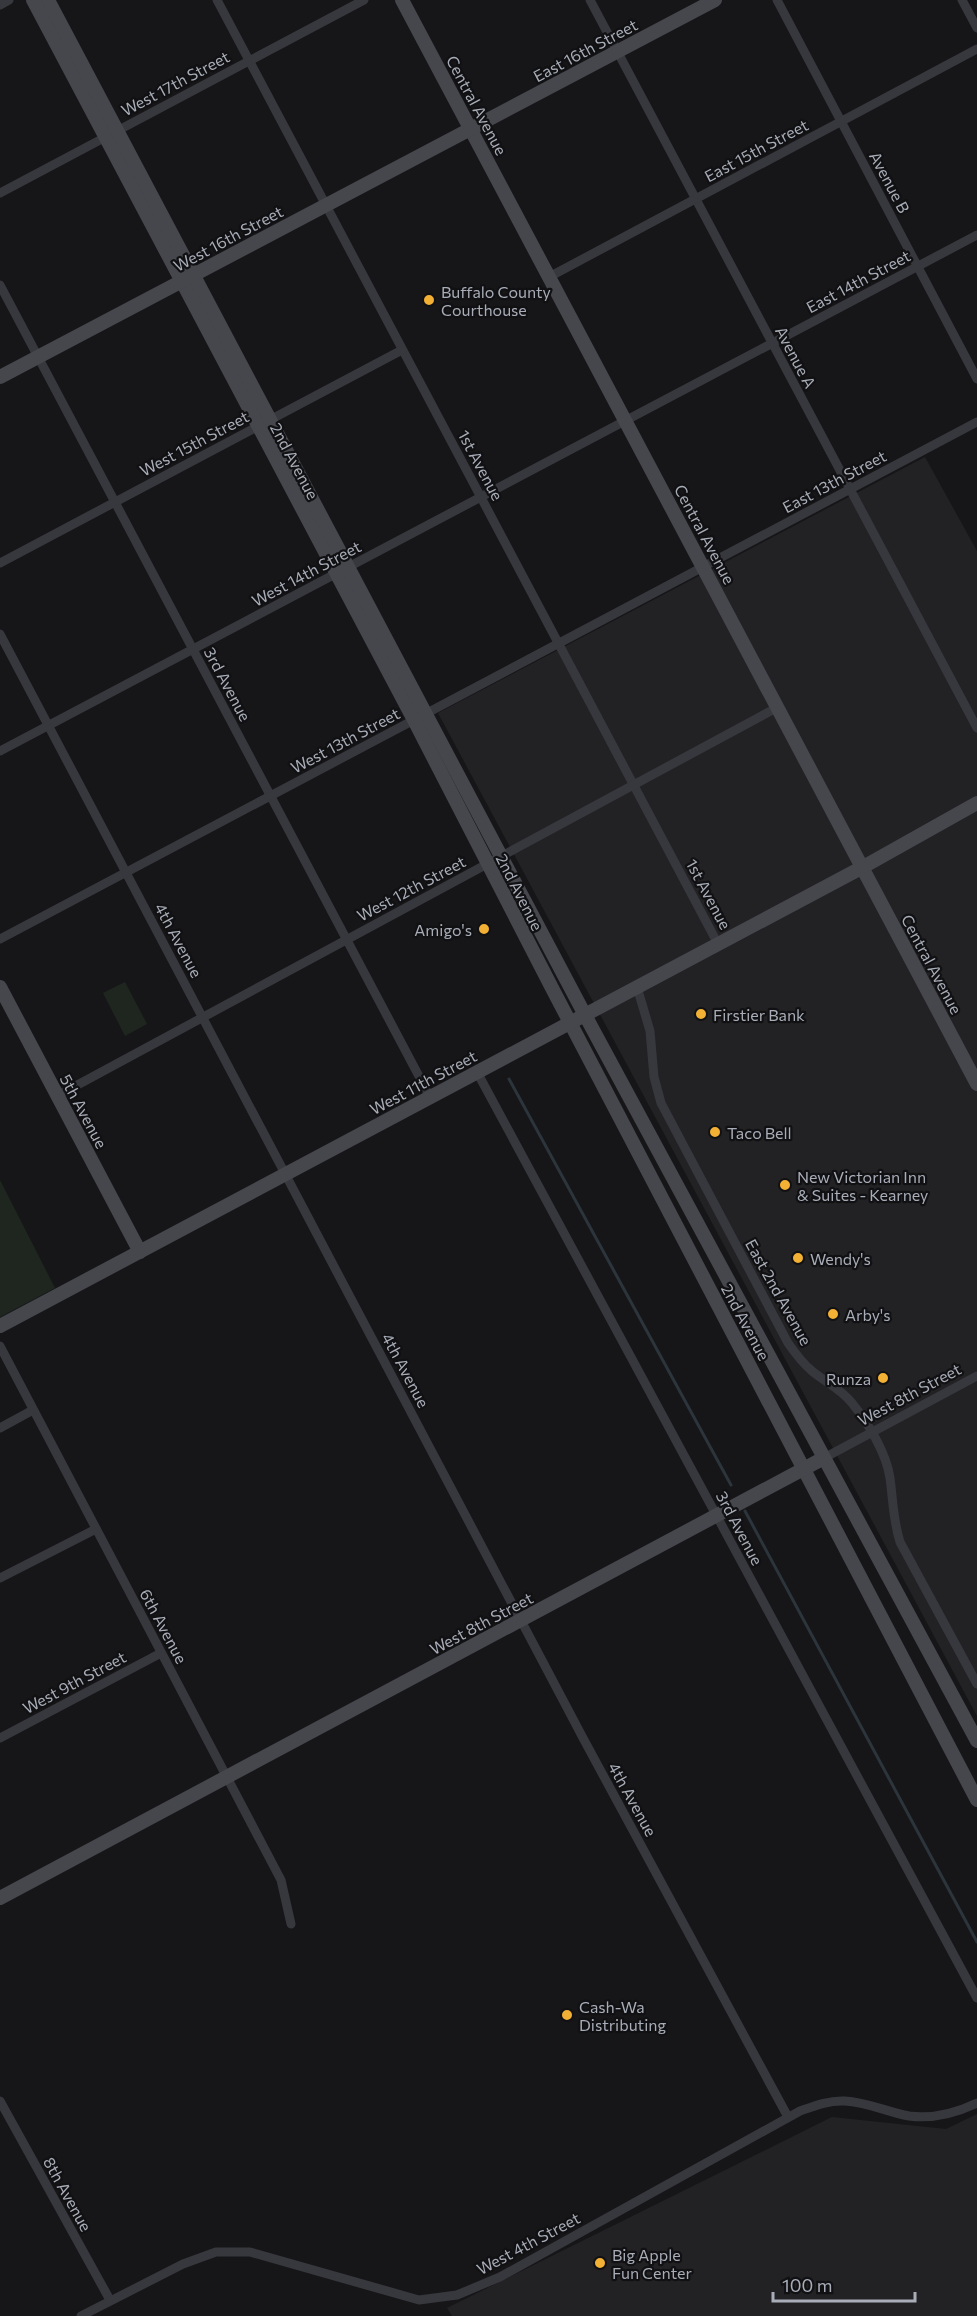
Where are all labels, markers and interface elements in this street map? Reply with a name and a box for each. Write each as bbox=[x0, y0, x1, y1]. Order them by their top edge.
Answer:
street label: East 16th Street bbox=[530, 14, 641, 85]
street label: West 17th Street bbox=[118, 46, 233, 120]
street label: Central Avenue bbox=[443, 52, 511, 158]
street label: East 15th Street bbox=[701, 114, 812, 185]
street label: Avenue B bbox=[866, 148, 914, 216]
street label: West 16th Street bbox=[170, 201, 286, 275]
street label: East 14th Street bbox=[803, 245, 914, 316]
place label: Buffalo County Courthouse bbox=[441, 282, 551, 319]
marker: Buffalo County Courthouse bbox=[422, 293, 436, 307]
street label: Avenue A bbox=[772, 323, 820, 391]
street label: West 15th Street bbox=[136, 406, 252, 480]
street label: 2nd Avenue bbox=[267, 420, 323, 502]
street label: 1st Avenue bbox=[455, 427, 507, 503]
street label: East 13th Street bbox=[779, 445, 889, 516]
street label: Central Avenue bbox=[671, 481, 739, 587]
street label: West 14th Street bbox=[248, 536, 364, 610]
street label: 3rd Avenue bbox=[201, 644, 255, 724]
street label: West 13th Street bbox=[287, 703, 403, 777]
street label: 2nd Avenue bbox=[493, 850, 547, 934]
street label: West 12th Street bbox=[353, 851, 469, 925]
street label: 1st Avenue bbox=[683, 856, 735, 932]
street label: 4th Avenue bbox=[151, 899, 207, 981]
street label: Central Avenue bbox=[898, 911, 966, 1017]
place label: Amigo's bbox=[414, 920, 472, 939]
marker: Amigo's bbox=[477, 922, 491, 936]
place label: Firstier Bank bbox=[713, 1005, 805, 1024]
marker: Firstier Bank bbox=[694, 1007, 708, 1021]
street label: West 11th Street bbox=[366, 1046, 480, 1118]
street label: 5th Avenue bbox=[57, 1071, 111, 1151]
place label: Taco Bell bbox=[727, 1123, 792, 1142]
marker: Taco Bell bbox=[708, 1125, 722, 1139]
place label: New Victorian Inn & Suites - Kearney bbox=[797, 1167, 928, 1204]
marker: New Victorian Inn & Suites - Kearney bbox=[778, 1178, 792, 1192]
street label: East 2nd Avenue bbox=[742, 1236, 816, 1348]
place label: Wendy's bbox=[810, 1249, 871, 1268]
marker: Wendy's bbox=[791, 1251, 805, 1265]
street label: 2nd Avenue bbox=[718, 1281, 774, 1363]
place label: Arby's bbox=[845, 1305, 890, 1324]
marker: Arby's bbox=[826, 1307, 840, 1321]
street label: 4th Avenue bbox=[378, 1329, 434, 1411]
street label: West 8th Street bbox=[854, 1359, 964, 1429]
place label: Runza bbox=[826, 1369, 871, 1388]
marker: Runza bbox=[876, 1371, 890, 1385]
street label: 3rd Avenue bbox=[713, 1488, 767, 1568]
street label: 6th Avenue bbox=[136, 1585, 192, 1667]
street label: West 8th Street bbox=[426, 1588, 536, 1658]
street label: West 9th Street bbox=[19, 1647, 129, 1717]
street label: 4th Avenue bbox=[605, 1759, 661, 1839]
place label: Cash-Wa Distributing bbox=[579, 1997, 666, 2034]
marker: Cash-Wa Distributing bbox=[560, 2008, 574, 2022]
street label: 8th Avenue bbox=[40, 2154, 96, 2234]
street label: West 4th Street bbox=[473, 2208, 583, 2278]
place label: Big Apple Fun Center bbox=[612, 2245, 693, 2282]
marker: Big Apple Fun Center bbox=[593, 2256, 607, 2270]
scale bar bbox=[773, 2265, 916, 2303]
text: 100 m bbox=[782, 2274, 832, 2296]

